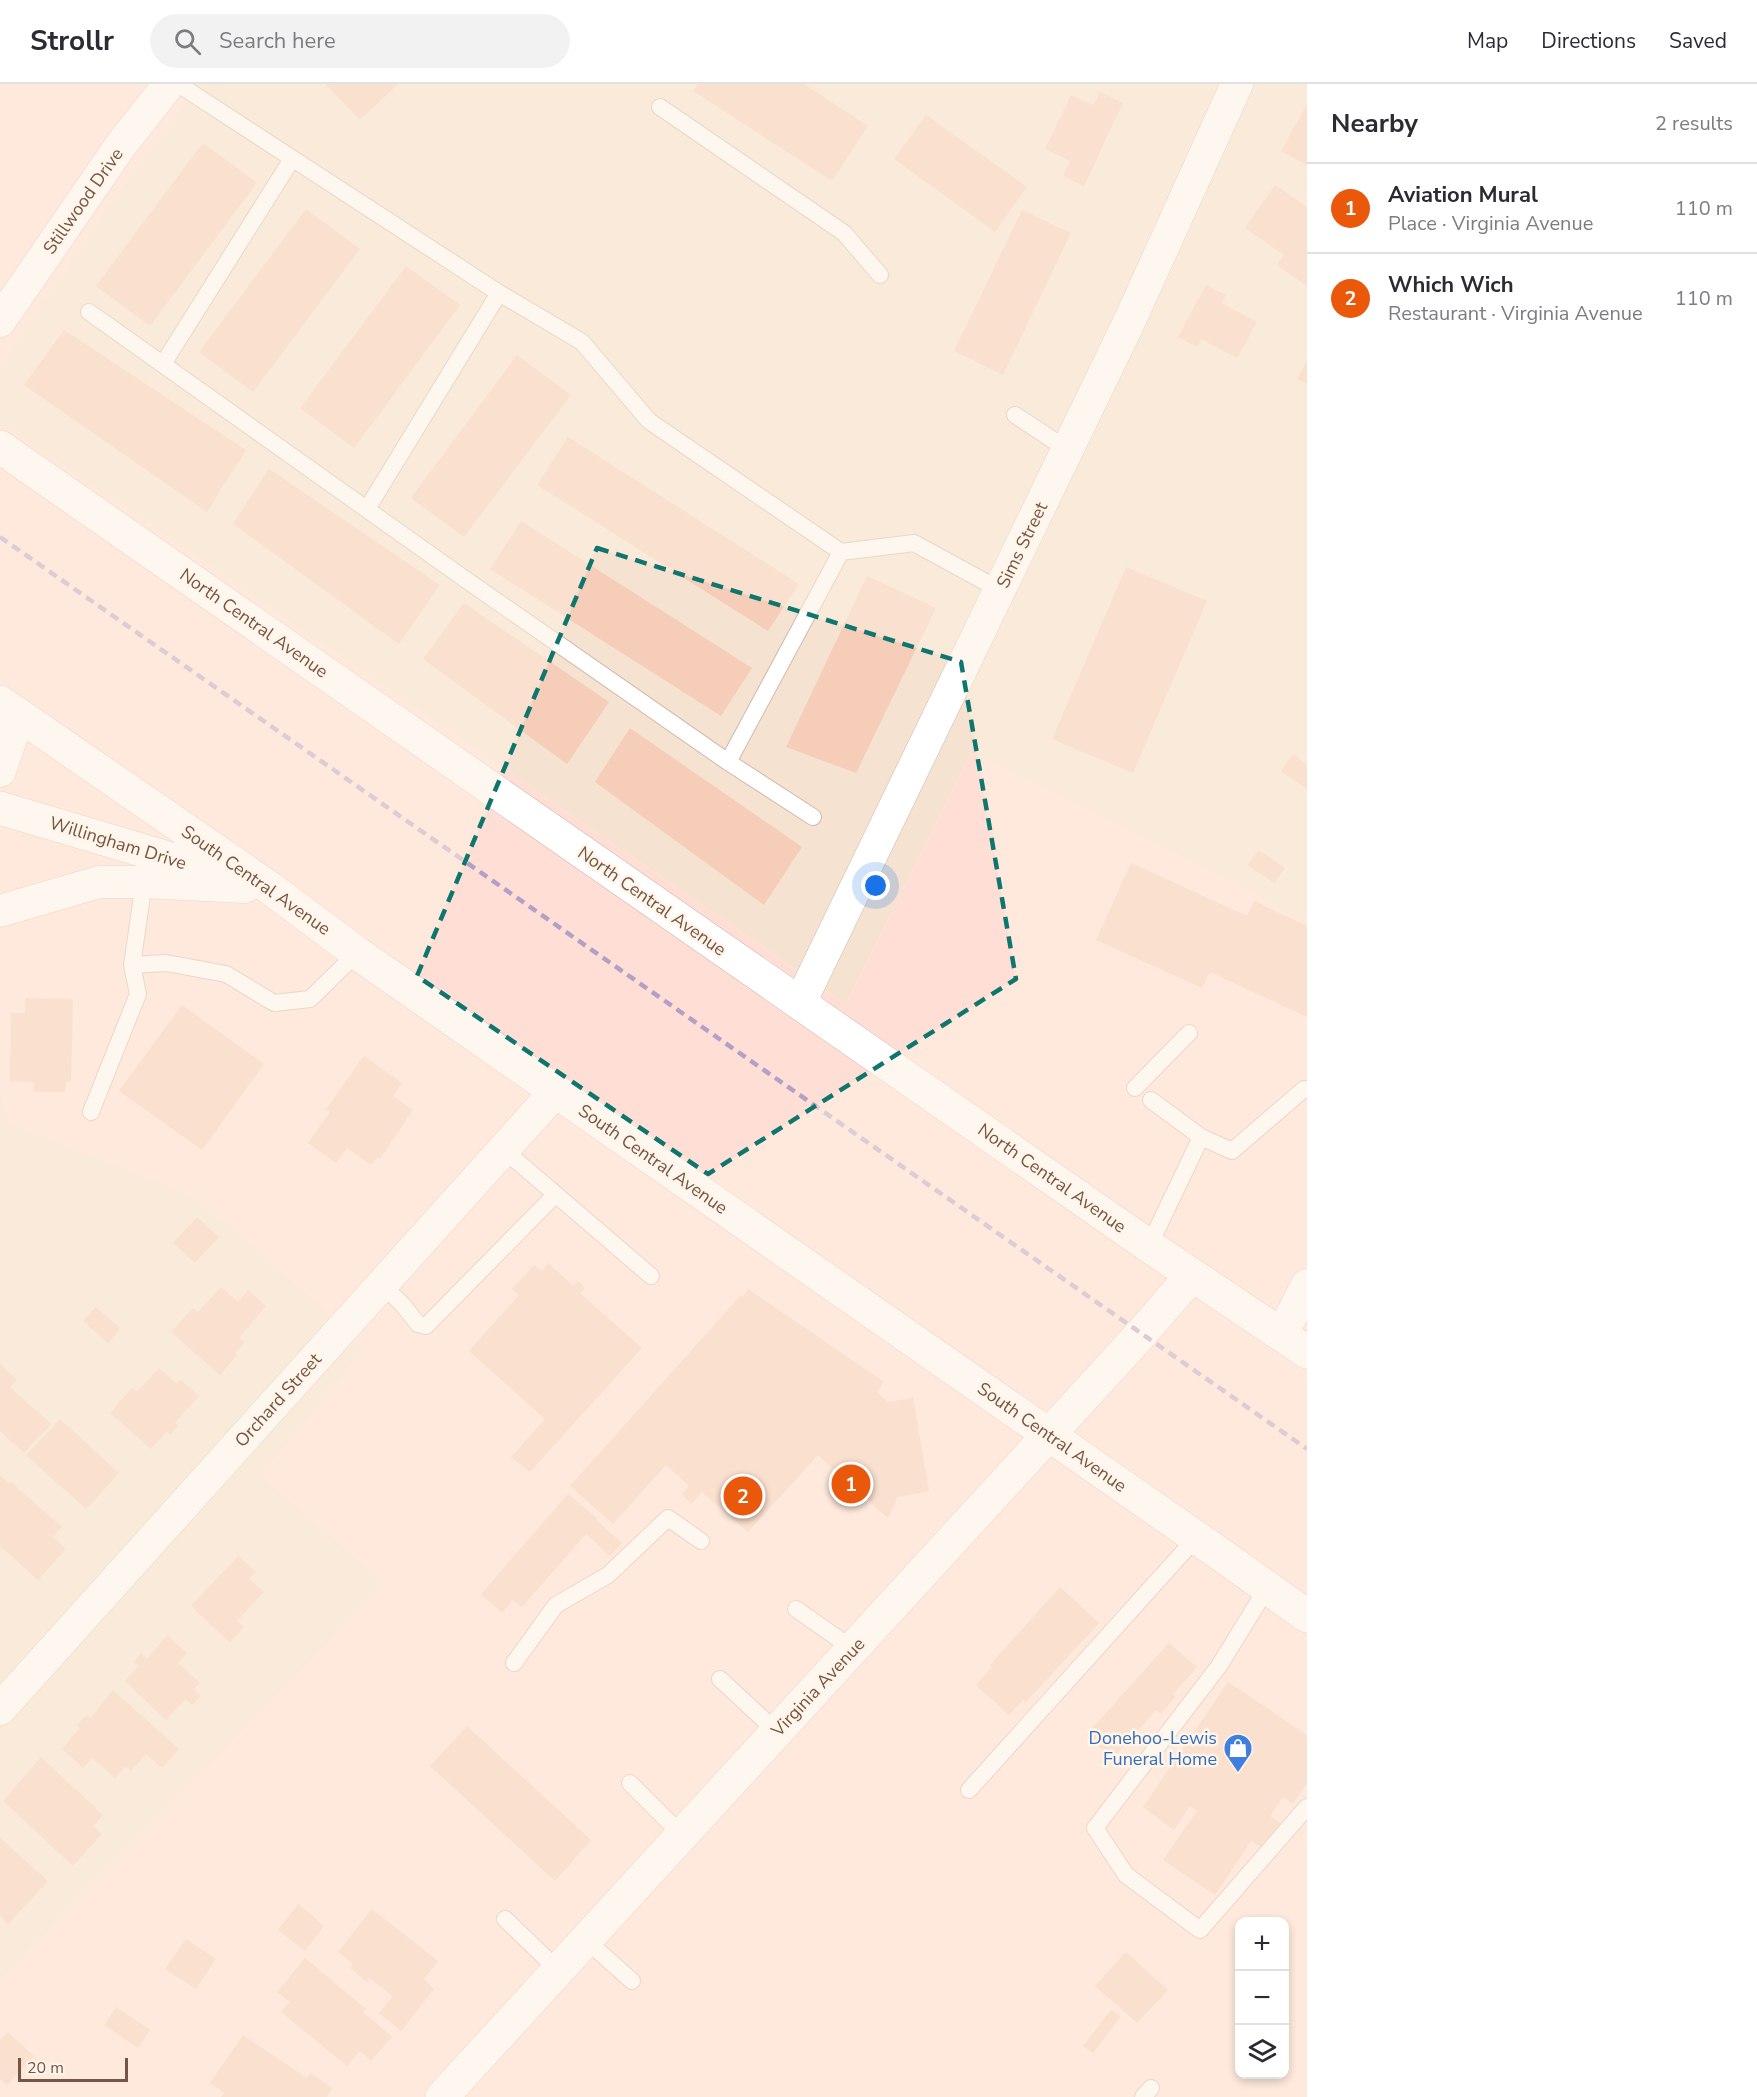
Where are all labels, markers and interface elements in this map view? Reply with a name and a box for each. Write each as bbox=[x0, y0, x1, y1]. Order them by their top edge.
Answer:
search box bbox=[150, 14, 570, 68]
text: Strollr bbox=[30, 22, 114, 60]
icon: search bbox=[171, 25, 204, 58]
text: Search here bbox=[219, 26, 336, 56]
text: Map bbox=[1467, 27, 1508, 55]
text: Directions bbox=[1541, 27, 1636, 55]
text: Saved bbox=[1669, 27, 1727, 55]
text: Nearby bbox=[1331, 106, 1418, 141]
text: 2 results bbox=[1655, 110, 1733, 137]
street label: Stillwood Drive bbox=[37, 143, 129, 259]
text: Aviation Mural bbox=[1388, 180, 1538, 210]
text: 1 bbox=[1345, 195, 1357, 222]
text: 110 m bbox=[1675, 195, 1733, 222]
text: Place · Virginia Avenue bbox=[1388, 210, 1593, 237]
text: Which Wich bbox=[1388, 270, 1514, 300]
text: 2 bbox=[1345, 285, 1357, 312]
text: 110 m bbox=[1675, 285, 1733, 312]
text: Restaurant · Virginia Avenue bbox=[1388, 300, 1643, 327]
street label: Sims Street bbox=[991, 497, 1053, 592]
street label: North Central Avenue bbox=[175, 563, 333, 683]
street label: Willingham Drive bbox=[47, 811, 189, 875]
street label: South Central Avenue bbox=[177, 819, 335, 941]
street label: North Central Avenue bbox=[573, 841, 731, 961]
your location bbox=[861, 871, 890, 900]
street label: South Central Avenue bbox=[574, 1098, 732, 1220]
street label: North Central Avenue bbox=[973, 1118, 1131, 1238]
street label: Orchard Street bbox=[229, 1347, 327, 1452]
street label: South Central Avenue bbox=[973, 1376, 1131, 1498]
pin: 1 bbox=[832, 1462, 870, 1506]
pin: 2 bbox=[724, 1474, 762, 1518]
street label: Virginia Avenue bbox=[765, 1632, 870, 1743]
place label: Donehoo-Lewis Funeral Home bbox=[1089, 1726, 1217, 1771]
shop icon: Donehoo-Lewis Funeral Home bbox=[1222, 1732, 1254, 1774]
map controls bbox=[1235, 1917, 1289, 2079]
button: + bbox=[1235, 1917, 1289, 1971]
button: − bbox=[1235, 1971, 1289, 2025]
button: layers bbox=[1235, 2025, 1289, 2079]
scale bar bbox=[18, 2055, 128, 2082]
text: 20 m bbox=[27, 2057, 64, 2079]

